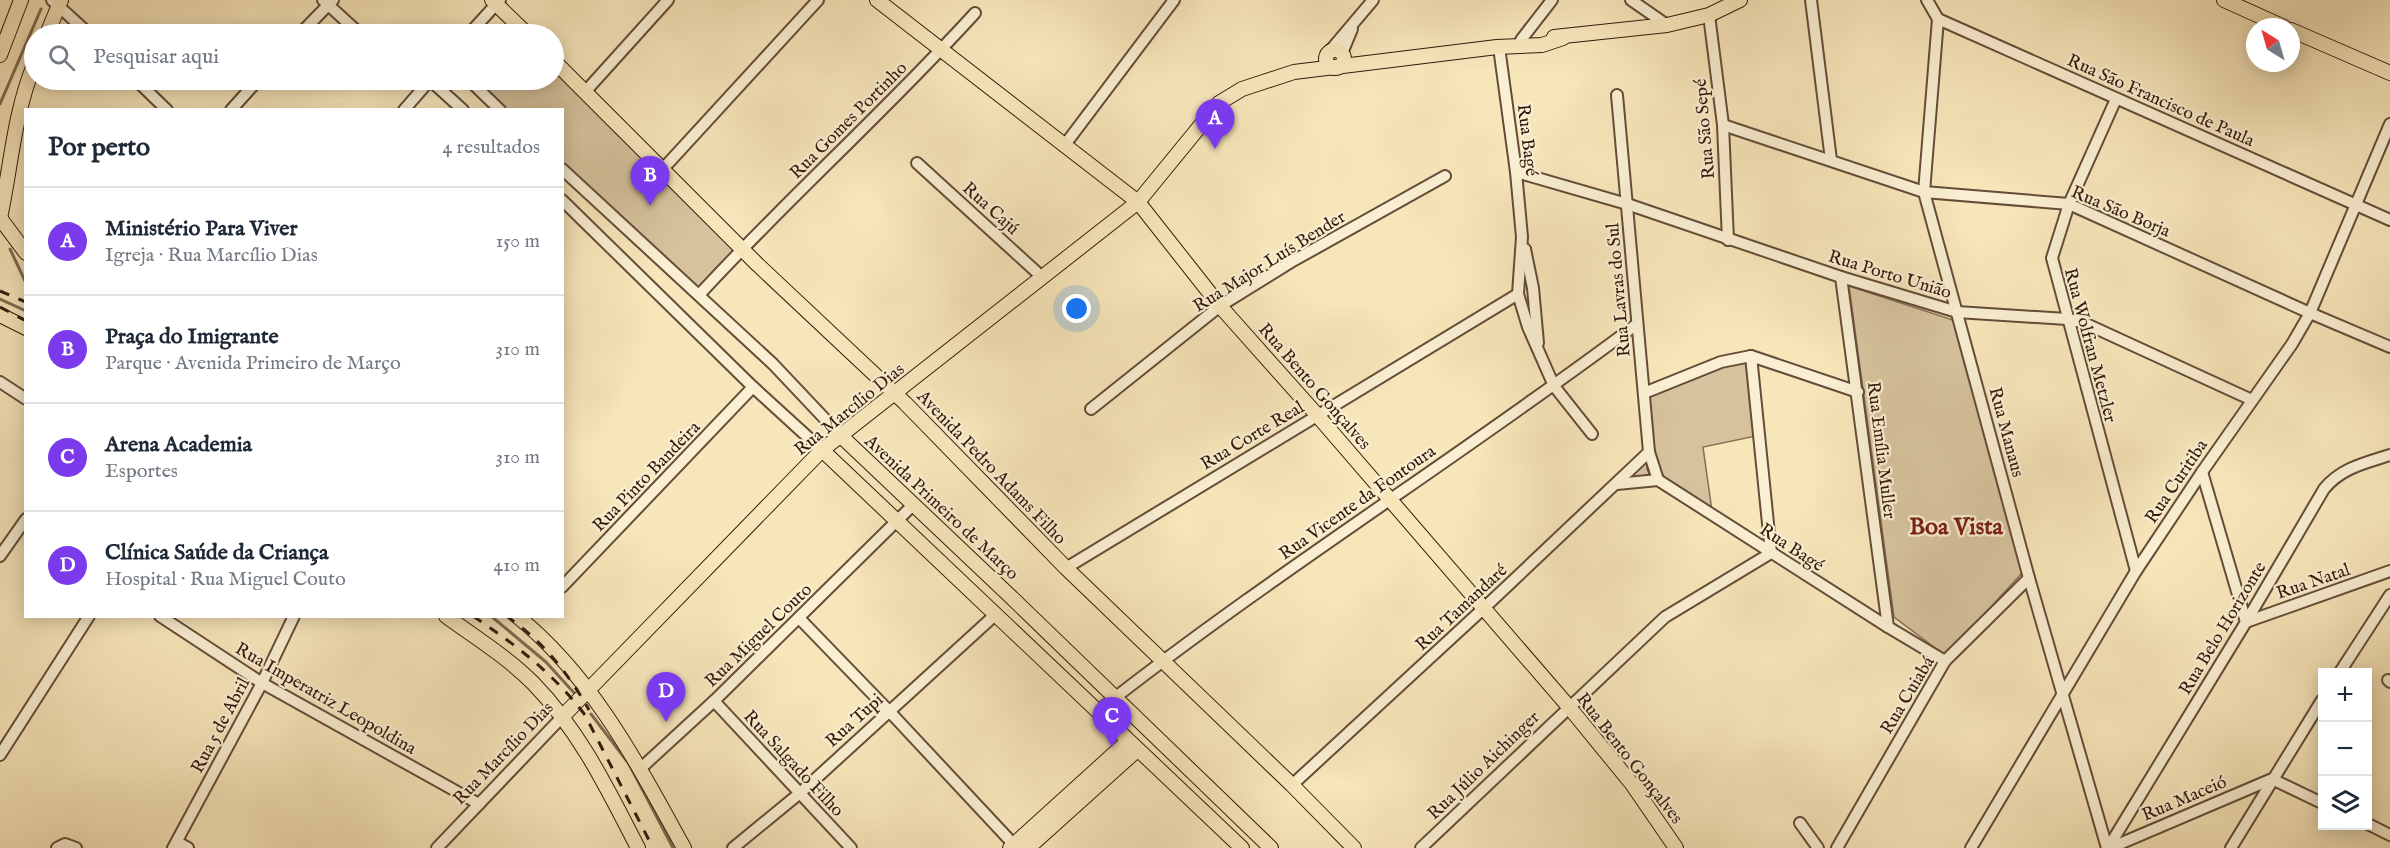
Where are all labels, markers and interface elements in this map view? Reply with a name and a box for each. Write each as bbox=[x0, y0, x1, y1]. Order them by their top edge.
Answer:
north arrow bbox=[2246, 18, 2300, 72]
search box bbox=[24, 24, 564, 90]
icon: search bbox=[45, 41, 78, 74]
text: Pesquisar aqui bbox=[93, 43, 219, 71]
street label: Rua São Francisco de Paula bbox=[2063, 50, 2258, 153]
street label: Rua Gomes Portinho bbox=[785, 57, 913, 185]
street label: Rua São Sepé bbox=[1690, 78, 1721, 180]
pin: A bbox=[1196, 100, 1234, 149]
street label: Rua Bagé bbox=[1511, 103, 1542, 178]
text: Por perto bbox=[48, 131, 150, 164]
text: 4 resultados bbox=[442, 135, 540, 160]
pin: B bbox=[630, 156, 670, 206]
street label: Rua Cajú bbox=[957, 178, 1023, 241]
street label: Rua São Borja bbox=[2067, 181, 2174, 244]
street label: Rua Major Luís Bender bbox=[1189, 206, 1351, 318]
text: Ministério Para Viver bbox=[105, 215, 298, 243]
street label: Rua Lavras do Sul bbox=[1602, 222, 1637, 358]
text: A bbox=[61, 229, 74, 254]
text: 150 m bbox=[496, 229, 540, 254]
text: Igreja · Rua Marcílio Dias bbox=[105, 243, 318, 268]
street label: Rua Porto União bbox=[1825, 246, 1954, 305]
street label: Rua Wolfran Metzler bbox=[2058, 266, 2121, 426]
your location bbox=[1062, 294, 1091, 323]
street label: Rua Bento Gonçalves bbox=[1253, 319, 1375, 455]
text: Praça do Imigrante bbox=[105, 323, 279, 351]
text: B bbox=[61, 337, 74, 362]
text: 310 m bbox=[496, 337, 540, 362]
text: Parque · Avenida Primeiro de Março bbox=[105, 351, 401, 376]
street label: Rua Marcílio Dias bbox=[790, 359, 910, 462]
street label: Rua Emília Muller bbox=[1861, 380, 1900, 520]
street label: Avenida Pedro Adams Filho bbox=[910, 385, 1071, 550]
street label: Rua Manaus bbox=[1982, 385, 2029, 480]
street label: Rua Corte Real bbox=[1197, 396, 1309, 476]
street label: Rua Pinto Bandeira bbox=[588, 417, 706, 537]
street label: Avenida Primeiro de Março bbox=[858, 430, 1023, 586]
text: Arena Academia bbox=[105, 431, 252, 459]
street label: Rua Curitiba bbox=[2141, 435, 2214, 528]
street label: Rua Vicente da Fontoura bbox=[1275, 440, 1441, 566]
text: C bbox=[60, 445, 75, 470]
text: 310 m bbox=[496, 445, 540, 470]
text: Esportes bbox=[105, 459, 178, 484]
district label: Boa Vista bbox=[1909, 512, 2003, 543]
street label: Rua Bagé bbox=[1755, 519, 1828, 578]
text: Clínica Saúde da Criança bbox=[105, 539, 329, 567]
text: D bbox=[59, 553, 76, 578]
text: 410 m bbox=[493, 553, 540, 578]
street label: Rua Belo Horizonte bbox=[2174, 558, 2272, 700]
street label: Rua Natal bbox=[2274, 559, 2353, 606]
street label: Rua Tamandaré bbox=[1411, 560, 1513, 657]
text: Hospital · Rua Miguel Couto bbox=[105, 567, 346, 592]
street label: Rua Miguel Couto bbox=[701, 579, 818, 693]
street label: Rua Imperatriz Leopoldina bbox=[231, 638, 420, 761]
street label: Rua Cuiabá bbox=[1876, 652, 1941, 739]
map controls bbox=[2318, 668, 2372, 830]
button: + bbox=[2318, 668, 2372, 722]
pin: D bbox=[646, 672, 686, 722]
street label: Rua 5 de Abril bbox=[187, 674, 256, 777]
street label: Rua Tupi bbox=[821, 689, 889, 753]
street label: Rua Bento Gonçalves bbox=[1570, 689, 1687, 829]
street label: Rua Marcílio Dias bbox=[449, 697, 559, 811]
pin: C bbox=[1092, 698, 1132, 747]
street label: Rua Salgado Filho bbox=[738, 706, 848, 822]
street label: Rua Júlio Aichinger bbox=[1423, 706, 1545, 826]
button: − bbox=[2318, 722, 2372, 776]
street label: Rua Maceió bbox=[2139, 771, 2231, 828]
button: layers bbox=[2318, 776, 2372, 830]

